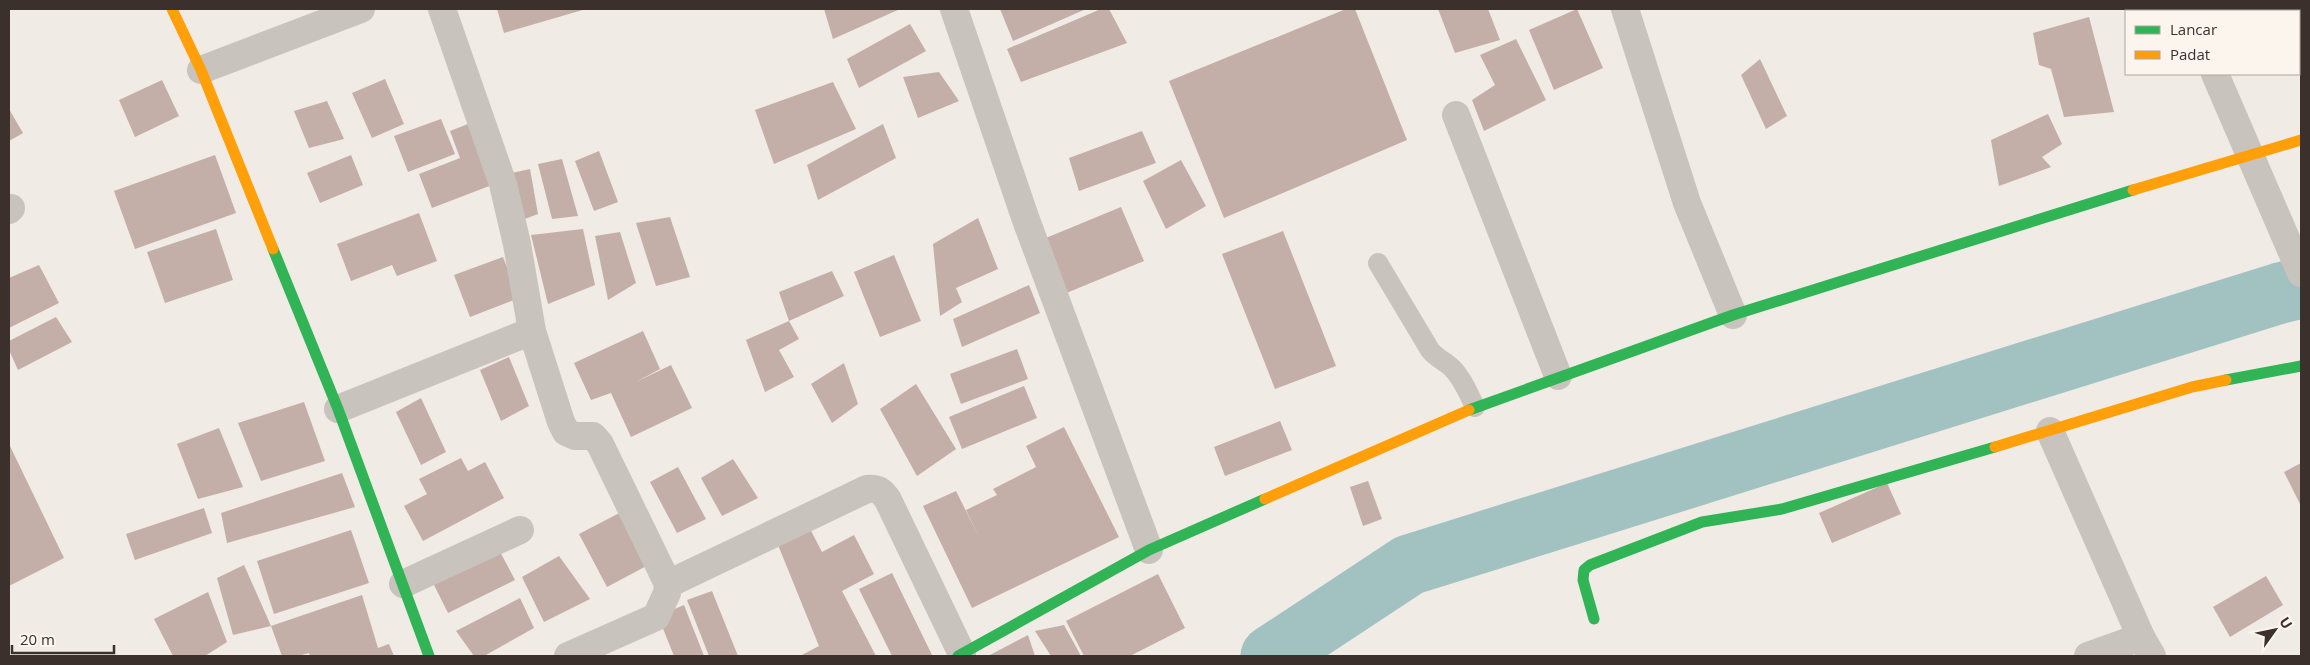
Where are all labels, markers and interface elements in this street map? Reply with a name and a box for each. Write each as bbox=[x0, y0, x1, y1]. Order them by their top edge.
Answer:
legend bbox=[2125, 10, 2300, 75]
text: Lancar bbox=[2170, 19, 2217, 39]
text: Padat bbox=[2170, 44, 2210, 64]
north arrow bbox=[2250, 605, 2300, 655]
text: U bbox=[2275, 613, 2297, 632]
scale bar bbox=[12, 622, 115, 654]
text: 20 m bbox=[20, 629, 55, 649]

